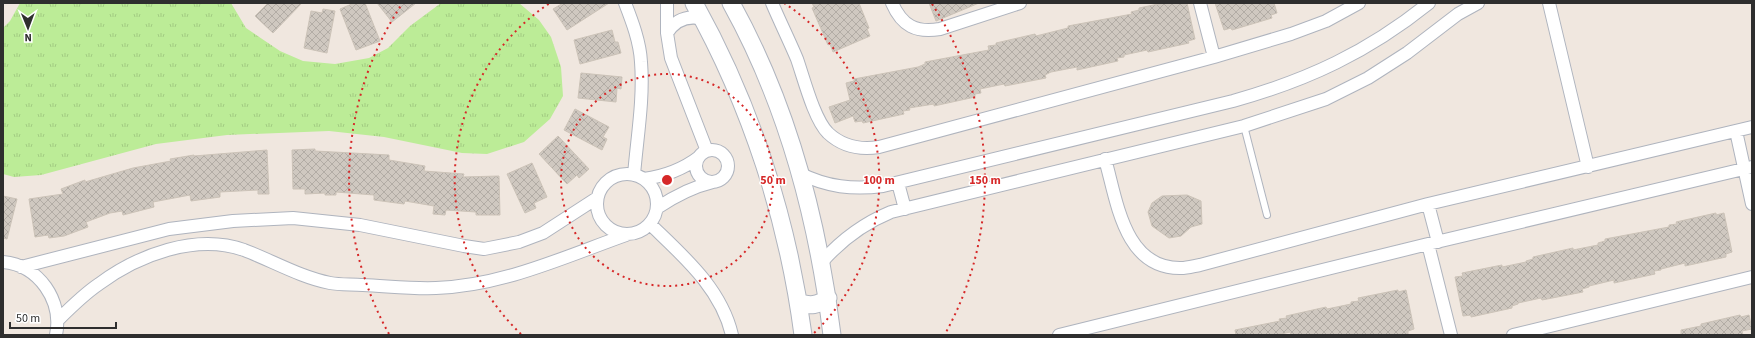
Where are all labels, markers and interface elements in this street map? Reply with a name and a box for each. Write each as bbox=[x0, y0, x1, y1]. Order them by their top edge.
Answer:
north arrow bbox=[8, 8, 48, 48]
text: N bbox=[24, 30, 32, 45]
text: 50 m bbox=[760, 172, 786, 189]
text: 100 m bbox=[863, 172, 895, 189]
text: 150 m bbox=[969, 172, 1001, 189]
centre of rings bbox=[660, 173, 674, 187]
scale bar bbox=[10, 304, 116, 330]
text: 50 m bbox=[16, 310, 40, 327]

